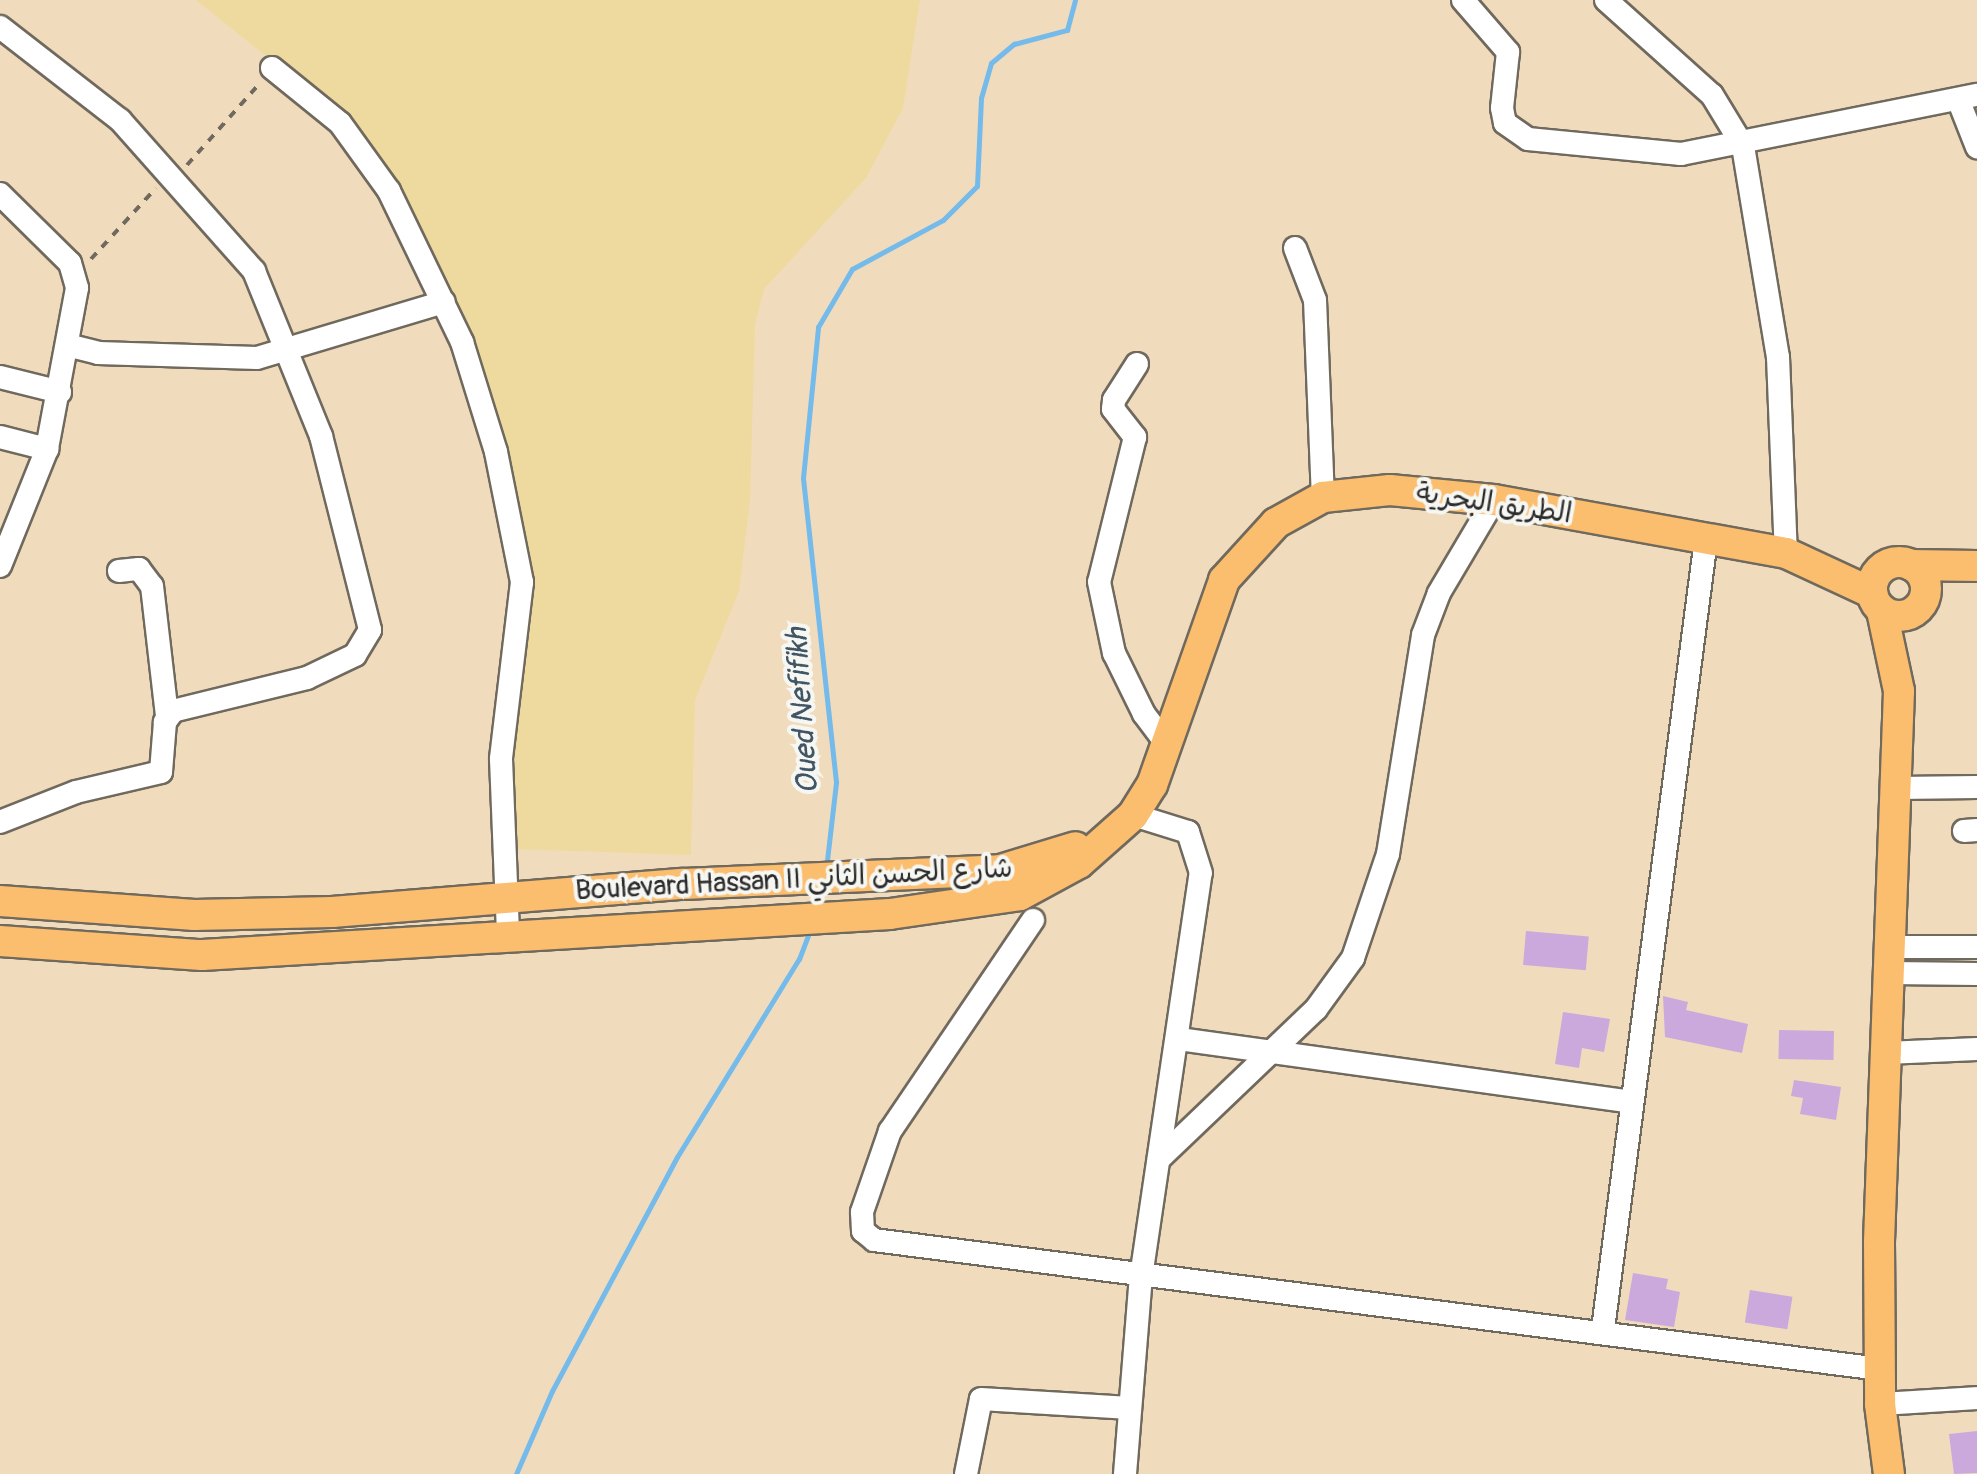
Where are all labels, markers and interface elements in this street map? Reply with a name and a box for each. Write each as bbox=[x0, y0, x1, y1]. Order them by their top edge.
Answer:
street label: الطريق البحرية bbox=[1414, 476, 1574, 532]
water label: Oued Nefifikh bbox=[779, 627, 827, 795]
street label: Boulevard Hassan II شارع الحسن الثاني bbox=[575, 852, 1013, 908]

